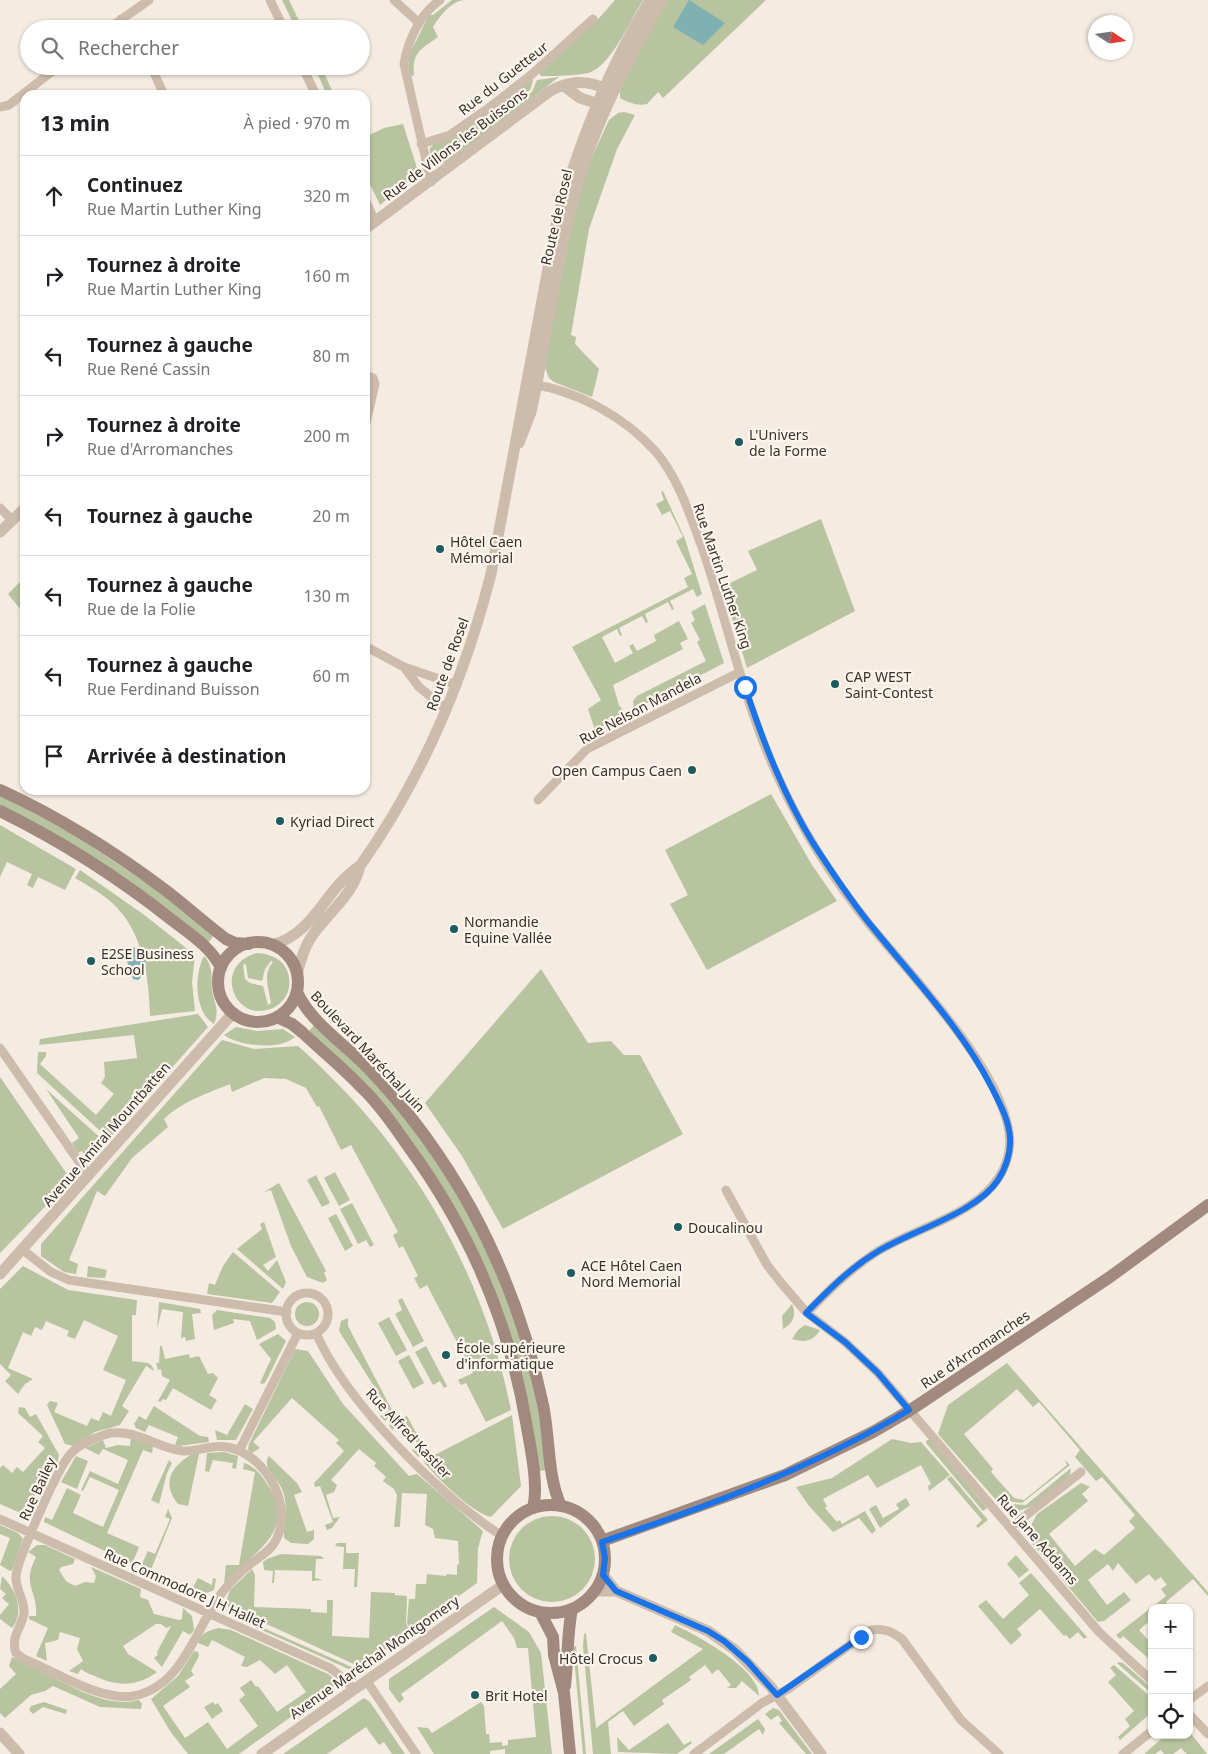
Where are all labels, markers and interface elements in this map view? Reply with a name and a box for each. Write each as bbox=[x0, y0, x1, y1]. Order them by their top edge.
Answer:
north arrow bbox=[1088, 15, 1133, 60]
search box bbox=[20, 20, 370, 75]
icon: search bbox=[38, 34, 66, 62]
text: Rechercher bbox=[78, 35, 179, 61]
street label: Rue du Guetteur bbox=[454, 37, 552, 119]
street label: Rue de Villons les Buissons bbox=[379, 83, 531, 205]
text: 13 min bbox=[40, 109, 110, 137]
text: À pied · 970 m bbox=[244, 112, 350, 134]
street label: Route de Rosel bbox=[536, 167, 576, 267]
text: Continuez bbox=[87, 172, 183, 198]
icon: ahead bbox=[40, 182, 68, 210]
text: 320 m bbox=[303, 185, 350, 207]
text: Rue Martin Luther King bbox=[87, 198, 262, 220]
text: Tournez à droite bbox=[87, 252, 241, 278]
icon: right bbox=[40, 262, 68, 290]
text: 160 m bbox=[303, 265, 350, 287]
text: Rue Martin Luther King bbox=[87, 278, 262, 300]
text: Tournez à gauche bbox=[87, 332, 253, 358]
icon: left bbox=[40, 342, 68, 370]
text: 80 m bbox=[313, 345, 350, 367]
text: Rue René Cassin bbox=[87, 358, 211, 380]
text: Tournez à droite bbox=[87, 412, 241, 438]
icon: right bbox=[40, 422, 68, 450]
text: 200 m bbox=[303, 425, 350, 447]
place label: L'Univers de la Forme bbox=[749, 425, 827, 460]
marker: L'Univers de la Forme bbox=[733, 436, 745, 448]
text: Rue d'Arromanches bbox=[87, 438, 233, 460]
street label: Rue Martin Luther King bbox=[689, 501, 757, 651]
icon: left bbox=[40, 502, 68, 530]
text: Tournez à gauche bbox=[87, 503, 253, 529]
text: 20 m bbox=[313, 505, 350, 527]
place label: Hôtel Caen Mémorial bbox=[450, 532, 522, 567]
marker: Hôtel Caen Mémorial bbox=[434, 543, 446, 555]
text: Tournez à gauche bbox=[87, 572, 253, 598]
icon: left bbox=[40, 582, 68, 610]
text: 130 m bbox=[303, 585, 350, 607]
text: Rue de la Folie bbox=[87, 598, 196, 620]
street label: Route de Rosel bbox=[421, 615, 473, 713]
text: Tournez à gauche bbox=[87, 652, 253, 678]
icon: left bbox=[40, 662, 68, 690]
text: 60 m bbox=[313, 665, 350, 687]
place label: CAP WEST Saint-Contest bbox=[845, 667, 933, 702]
street label: Rue Nelson Mandela bbox=[576, 668, 704, 748]
route start bbox=[734, 676, 757, 699]
text: Rue Ferdinand Buisson bbox=[87, 678, 260, 700]
marker: CAP WEST Saint-Contest bbox=[829, 678, 841, 690]
icon: arrive bbox=[40, 742, 68, 770]
text: Arrivée à destination bbox=[87, 743, 286, 769]
place label: Open Campus Caen bbox=[552, 761, 682, 780]
marker: Open Campus Caen bbox=[686, 764, 698, 776]
place label: Kyriad Direct bbox=[290, 812, 374, 831]
marker: Kyriad Direct bbox=[274, 815, 286, 827]
place label: Normandie Equine Vallée bbox=[464, 912, 552, 947]
marker: Normandie Equine Vallée bbox=[448, 923, 460, 935]
place label: E2SE Business School bbox=[101, 944, 194, 979]
marker: E2SE Business School bbox=[85, 955, 97, 967]
street label: Boulevard Maréchal Juin bbox=[307, 986, 429, 1116]
street label: Avenue Amiral Mountbatten bbox=[38, 1058, 174, 1210]
place label: Doucalinou bbox=[688, 1218, 763, 1237]
marker: Doucalinou bbox=[672, 1221, 684, 1233]
place label: ACE Hôtel Caen Nord Memorial bbox=[581, 1256, 682, 1291]
marker: ACE Hôtel Caen Nord Memorial bbox=[565, 1267, 577, 1279]
street label: Rue d'Arromanches bbox=[917, 1305, 1034, 1393]
place label: École supérieure d'informatique bbox=[456, 1338, 565, 1373]
marker: École supérieure d'informatique bbox=[440, 1349, 452, 1361]
street label: Rue Alfred Kastler bbox=[362, 1384, 456, 1483]
street label: Rue Bailey bbox=[14, 1453, 60, 1524]
street label: Rue Jane Addams bbox=[993, 1490, 1083, 1589]
street label: Rue Commodore J H Hallet bbox=[101, 1544, 269, 1632]
street label: Avenue Maréchal Montgomery bbox=[285, 1590, 463, 1723]
map controls bbox=[1148, 1604, 1193, 1739]
button: + bbox=[1148, 1604, 1193, 1649]
route end bbox=[850, 1626, 873, 1649]
place label: Hôtel Crocus bbox=[559, 1649, 643, 1668]
button: − bbox=[1148, 1649, 1193, 1694]
marker: Hôtel Crocus bbox=[647, 1652, 659, 1664]
place label: Brit Hotel bbox=[485, 1686, 548, 1705]
marker: Brit Hotel bbox=[469, 1689, 481, 1701]
button: locate bbox=[1148, 1694, 1193, 1739]

